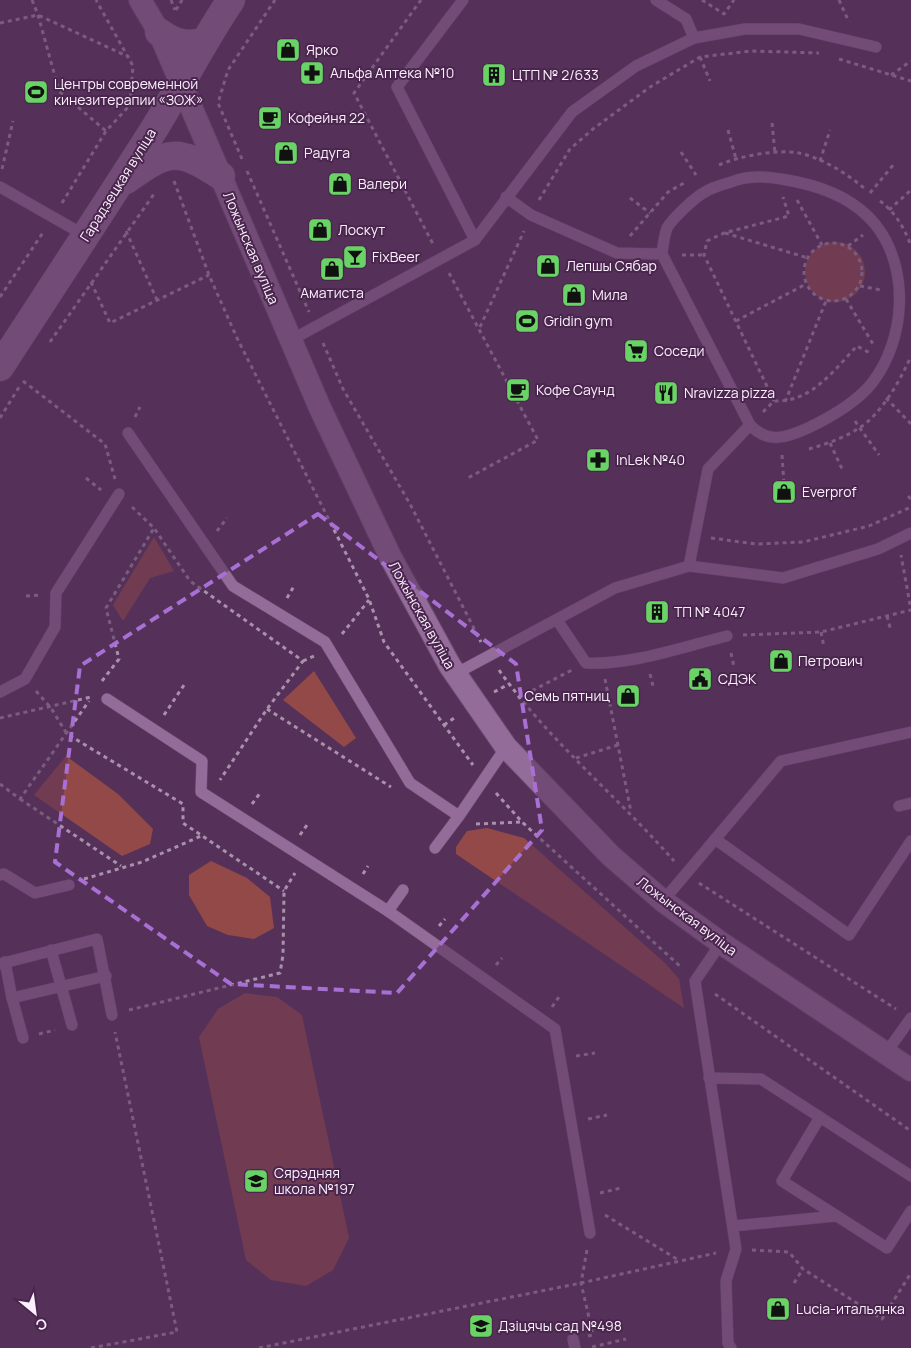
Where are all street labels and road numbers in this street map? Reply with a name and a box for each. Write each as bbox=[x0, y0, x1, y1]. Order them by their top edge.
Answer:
street label: Гарадзецкая вуліца bbox=[75, 124, 160, 245]
street label: Ложынская вуліца bbox=[219, 189, 284, 307]
street label: Ложынская вуліца bbox=[385, 557, 460, 672]
street label: Ложынская вуліца bbox=[633, 872, 741, 960]

